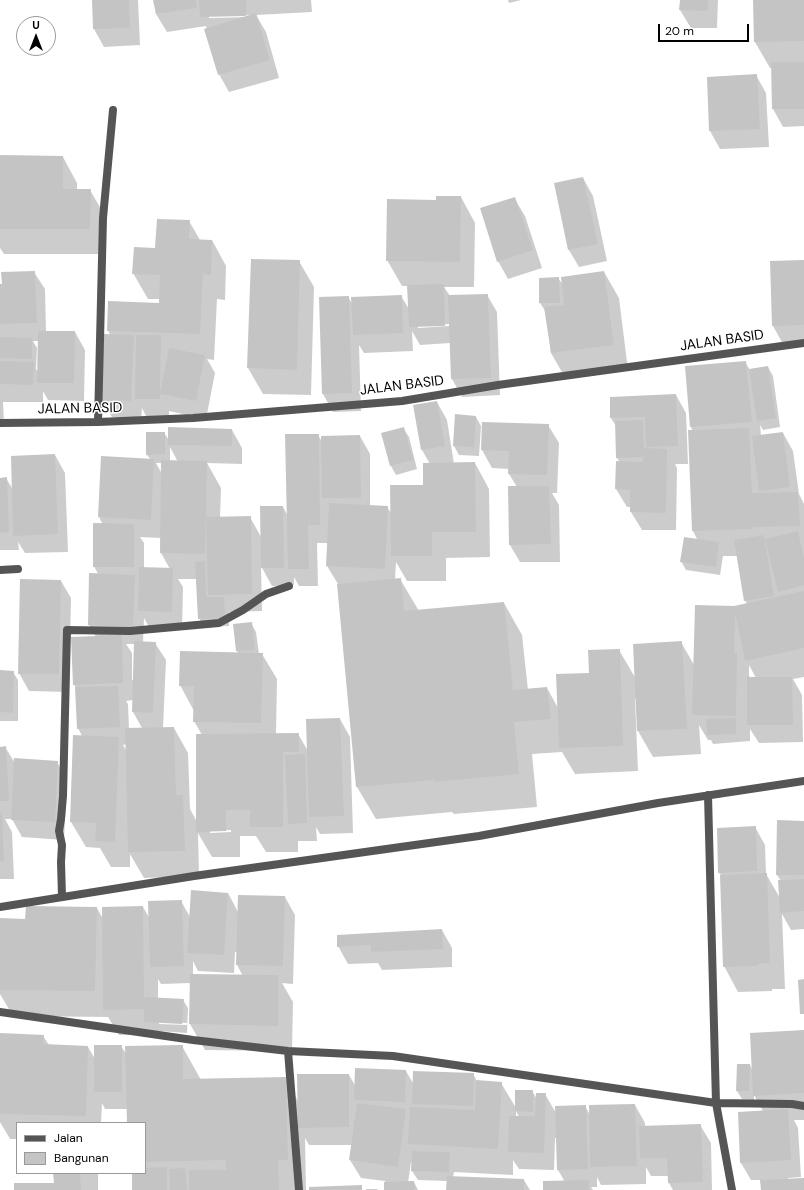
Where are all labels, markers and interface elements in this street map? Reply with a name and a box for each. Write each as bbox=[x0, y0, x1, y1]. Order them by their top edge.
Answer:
north arrow bbox=[16, 16, 56, 56]
scale bar bbox=[660, 16, 751, 42]
text: U bbox=[32, 18, 40, 32]
text: 20 m bbox=[665, 23, 694, 39]
street label: JALAN BASID bbox=[679, 327, 765, 355]
street label: JALAN BASID bbox=[359, 373, 445, 399]
street label: JALAN BASID bbox=[38, 400, 122, 418]
legend bbox=[16, 1122, 146, 1174]
text: Jalan bbox=[54, 1130, 83, 1146]
text: Bangunan bbox=[54, 1150, 109, 1166]

